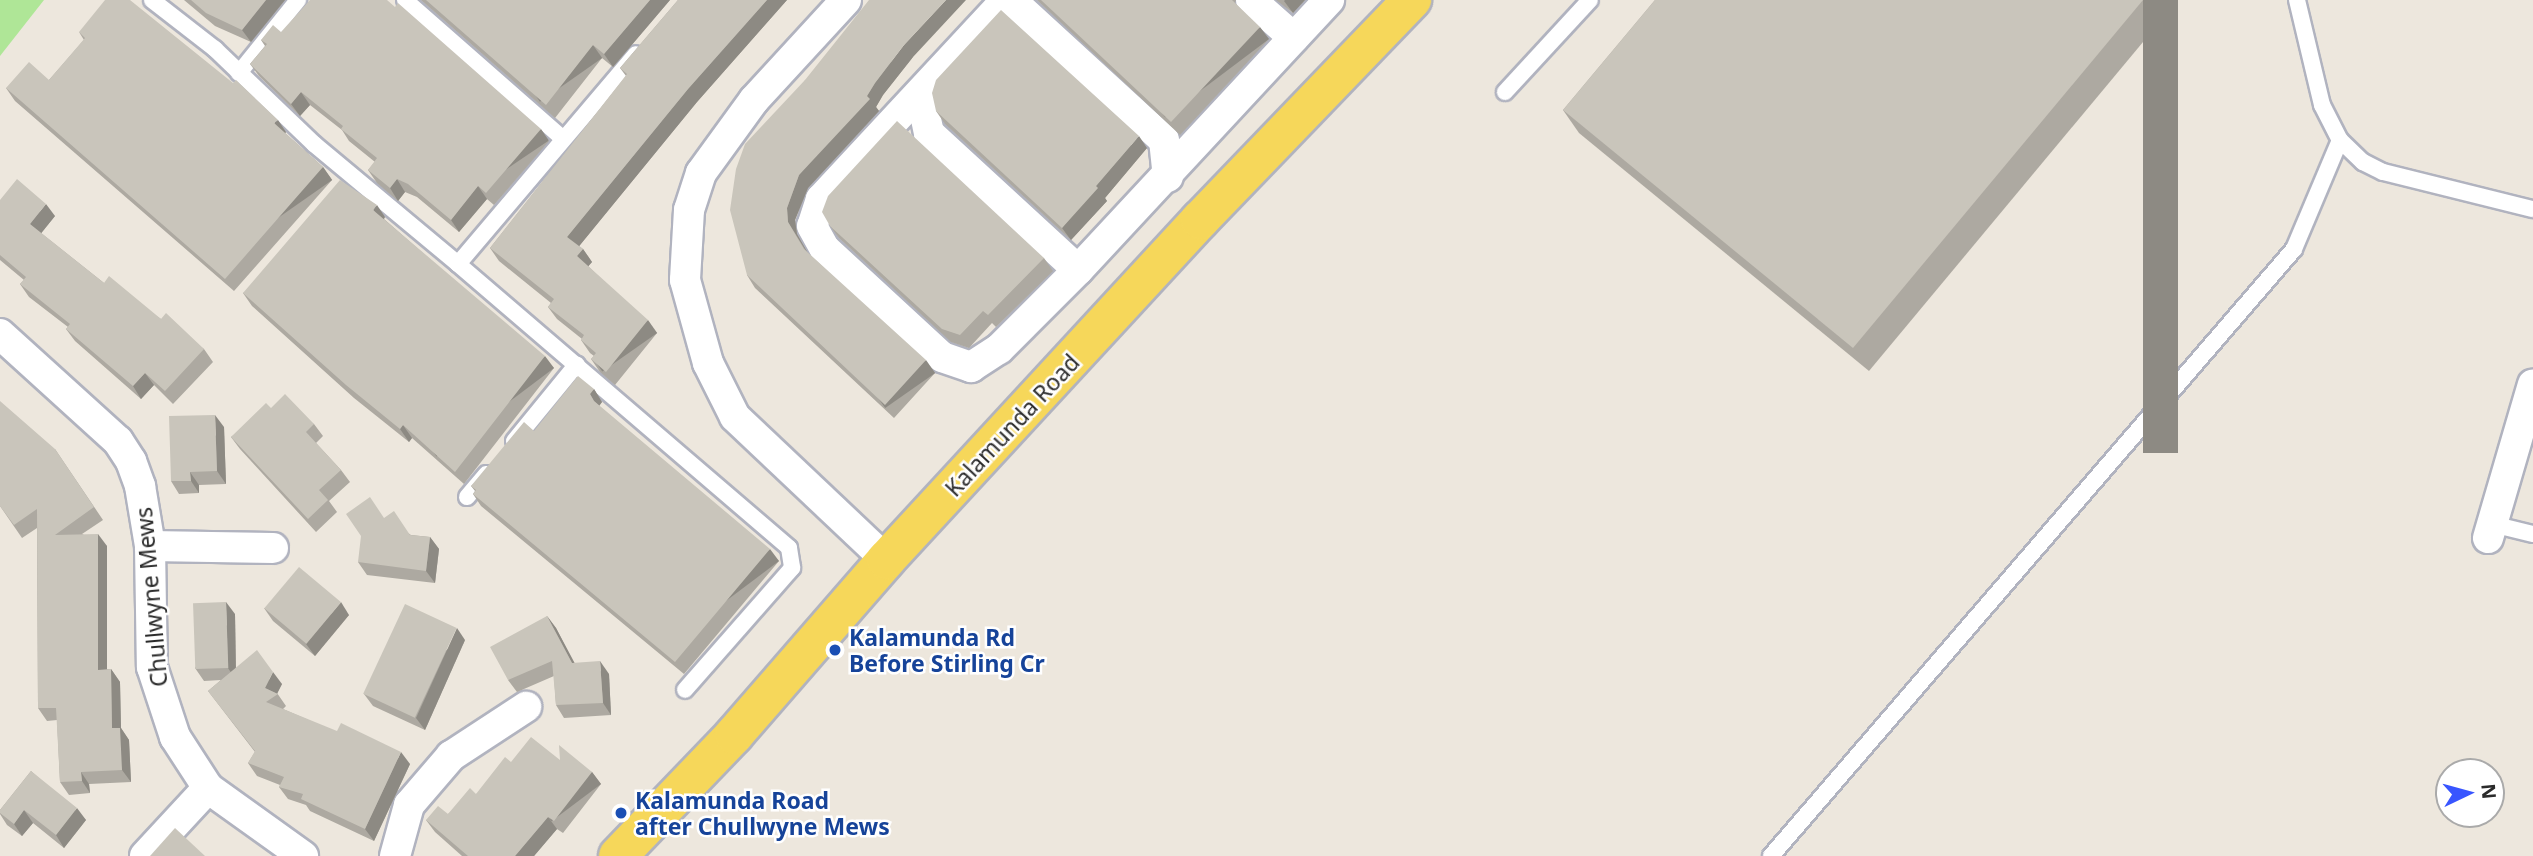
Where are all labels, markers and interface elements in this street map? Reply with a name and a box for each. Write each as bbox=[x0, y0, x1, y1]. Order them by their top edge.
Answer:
street label: Kalamunda Road bbox=[939, 348, 1085, 502]
street label: Chullwyne Mews bbox=[129, 506, 173, 688]
place label: Kalamunda Rd Before Stirling Cr bbox=[849, 623, 1045, 677]
marker: Kalamunda Rd Before Stirling Cr bbox=[827, 642, 843, 658]
north arrow bbox=[2435, 758, 2505, 828]
text: N bbox=[2475, 783, 2503, 800]
place label: Kalamunda Road after Chullwyne Mews bbox=[635, 786, 890, 840]
marker: Kalamunda Road after Chullwyne Mews bbox=[613, 805, 629, 821]

